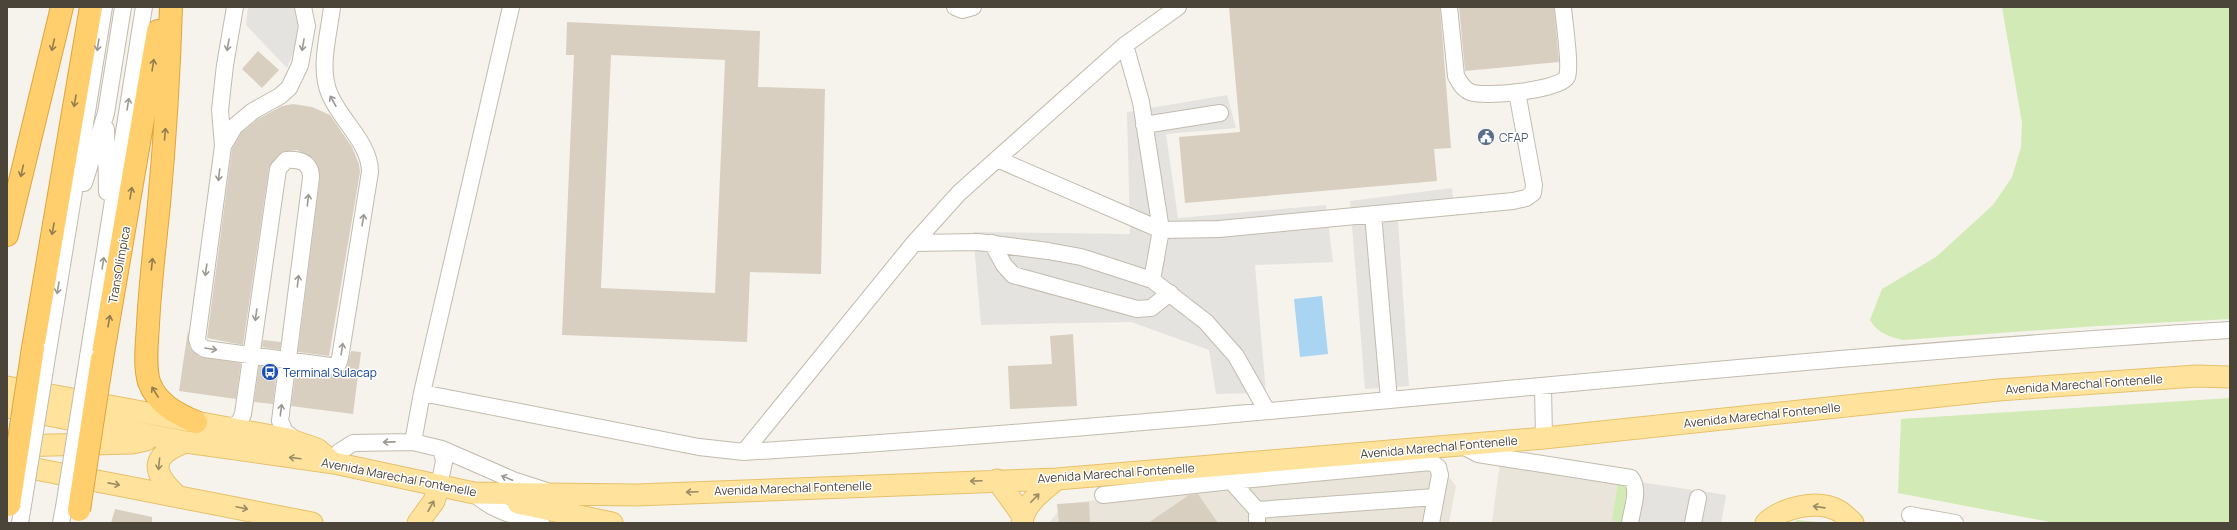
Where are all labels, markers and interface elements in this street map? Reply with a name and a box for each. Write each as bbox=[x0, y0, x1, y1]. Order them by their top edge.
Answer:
one-way arrow bbox=[48, 38, 56, 51]
one-way arrow bbox=[299, 38, 307, 51]
one-way arrow bbox=[94, 39, 102, 52]
one-way arrow bbox=[224, 39, 232, 52]
one-way arrow bbox=[149, 58, 157, 71]
one-way arrow bbox=[71, 94, 79, 107]
one-way arrow bbox=[329, 95, 337, 107]
one-way arrow bbox=[125, 98, 133, 111]
public building icon: CFAP bbox=[1476, 127, 1496, 147]
one-way arrow bbox=[162, 128, 169, 141]
place label: CFAP bbox=[1499, 129, 1528, 146]
one-way arrow bbox=[18, 165, 26, 178]
one-way arrow bbox=[215, 168, 223, 181]
one-way arrow bbox=[128, 187, 136, 200]
one-way arrow bbox=[304, 194, 312, 207]
one-way arrow bbox=[359, 214, 367, 227]
one-way arrow bbox=[49, 222, 57, 235]
street label: TransOlímpica bbox=[104, 225, 134, 305]
one-way arrow bbox=[99, 257, 107, 270]
one-way arrow bbox=[149, 257, 156, 270]
one-way arrow bbox=[202, 263, 210, 276]
one-way arrow bbox=[294, 275, 302, 288]
one-way arrow bbox=[54, 281, 62, 294]
one-way arrow bbox=[252, 308, 260, 321]
one-way arrow bbox=[105, 315, 113, 328]
one-way arrow bbox=[338, 342, 346, 355]
one-way arrow bbox=[204, 345, 217, 353]
bus stop icon: Terminal Sulacap bbox=[260, 362, 280, 382]
place label: Terminal Sulacap bbox=[283, 364, 377, 381]
street label: Avenida Marechal Fontenelle bbox=[2005, 370, 2163, 398]
one-way arrow bbox=[151, 386, 159, 397]
street label: Avenida Marechal Fontenelle bbox=[1683, 398, 1841, 432]
one-way arrow bbox=[277, 403, 285, 416]
street label: Avenida Marechal Fontenelle bbox=[1360, 432, 1518, 462]
one-way arrow bbox=[383, 438, 396, 446]
one-way arrow bbox=[289, 454, 302, 462]
street label: Avenida Marechal Fontenelle bbox=[320, 454, 478, 500]
one-way arrow bbox=[156, 458, 163, 471]
street label: Avenida Marechal Fontenelle bbox=[1037, 459, 1195, 487]
one-way arrow bbox=[502, 473, 514, 481]
street label: Avenida Marechal Fontenelle bbox=[714, 477, 872, 499]
one-way arrow bbox=[970, 477, 983, 485]
one-way arrow bbox=[107, 481, 120, 489]
one-way arrow bbox=[686, 489, 699, 496]
one-way arrow bbox=[1031, 493, 1040, 503]
one-way arrow bbox=[427, 500, 435, 512]
one-way arrow bbox=[1813, 503, 1826, 511]
one-way arrow bbox=[235, 504, 248, 512]

